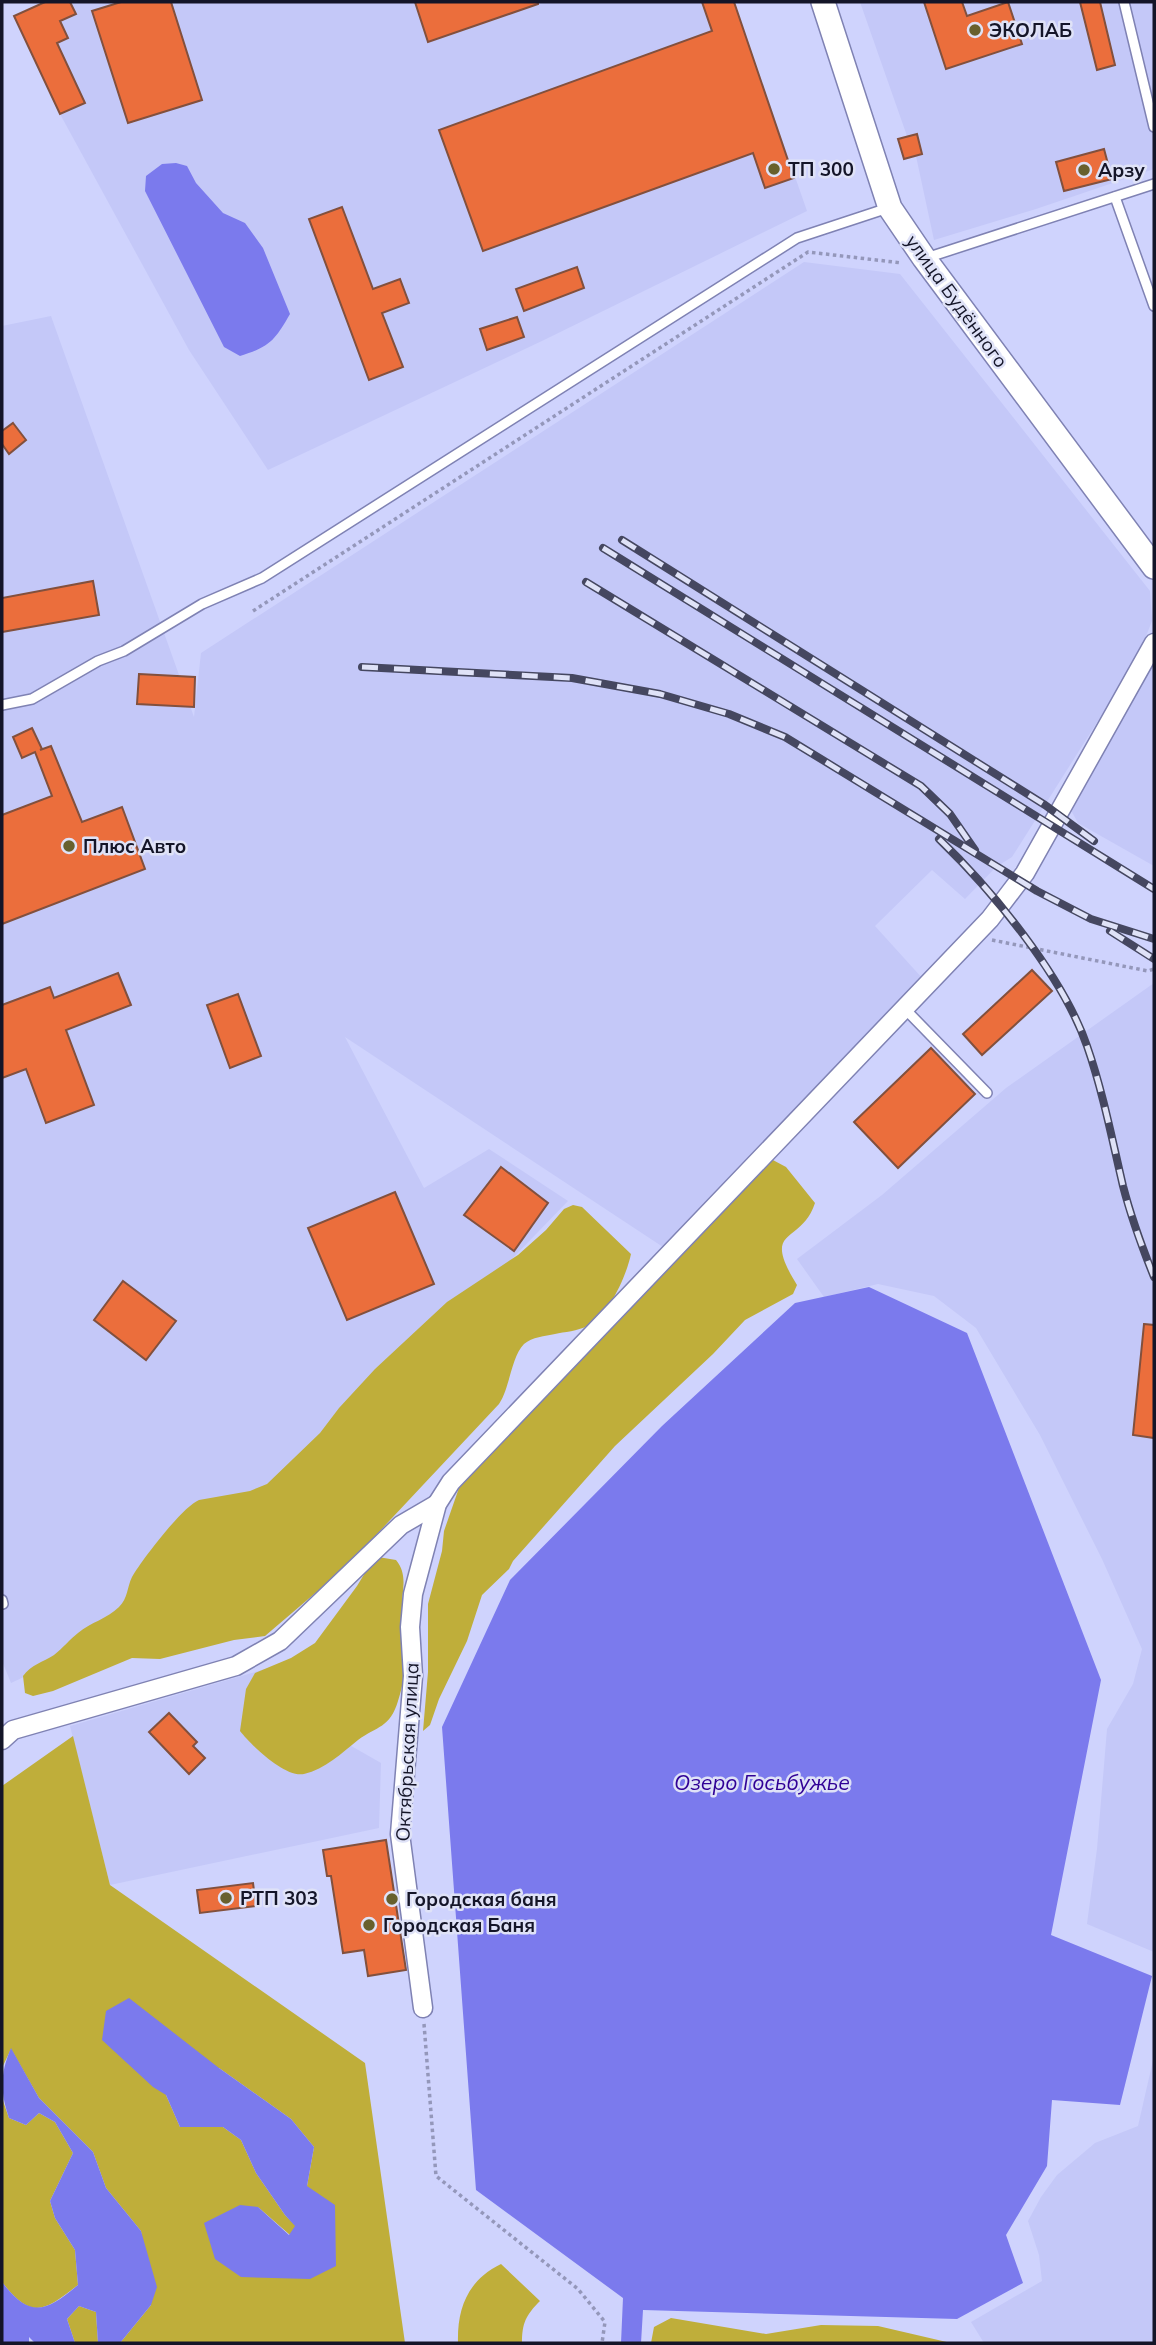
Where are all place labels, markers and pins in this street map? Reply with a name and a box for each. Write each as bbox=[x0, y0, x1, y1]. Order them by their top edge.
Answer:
place label: ЭКОЛАБ bbox=[989, 18, 1072, 42]
marker: ЭКОЛАБ bbox=[967, 22, 983, 38]
place label: ТП 300 bbox=[788, 157, 854, 181]
place label: Арзу bbox=[1098, 158, 1145, 182]
marker: ТП 300 bbox=[766, 161, 782, 177]
marker: Арзу bbox=[1076, 162, 1092, 178]
place label: Плюс Авто bbox=[83, 834, 186, 858]
marker: Плюс Авто bbox=[61, 838, 77, 854]
place label: РТП 303 bbox=[240, 1886, 318, 1910]
place label: Городская баня bbox=[406, 1887, 557, 1911]
marker: РТП 303 bbox=[218, 1890, 234, 1906]
marker: Городская баня bbox=[384, 1891, 400, 1907]
place label: Городская Баня bbox=[383, 1913, 535, 1937]
marker: Городская Баня bbox=[361, 1917, 377, 1933]

